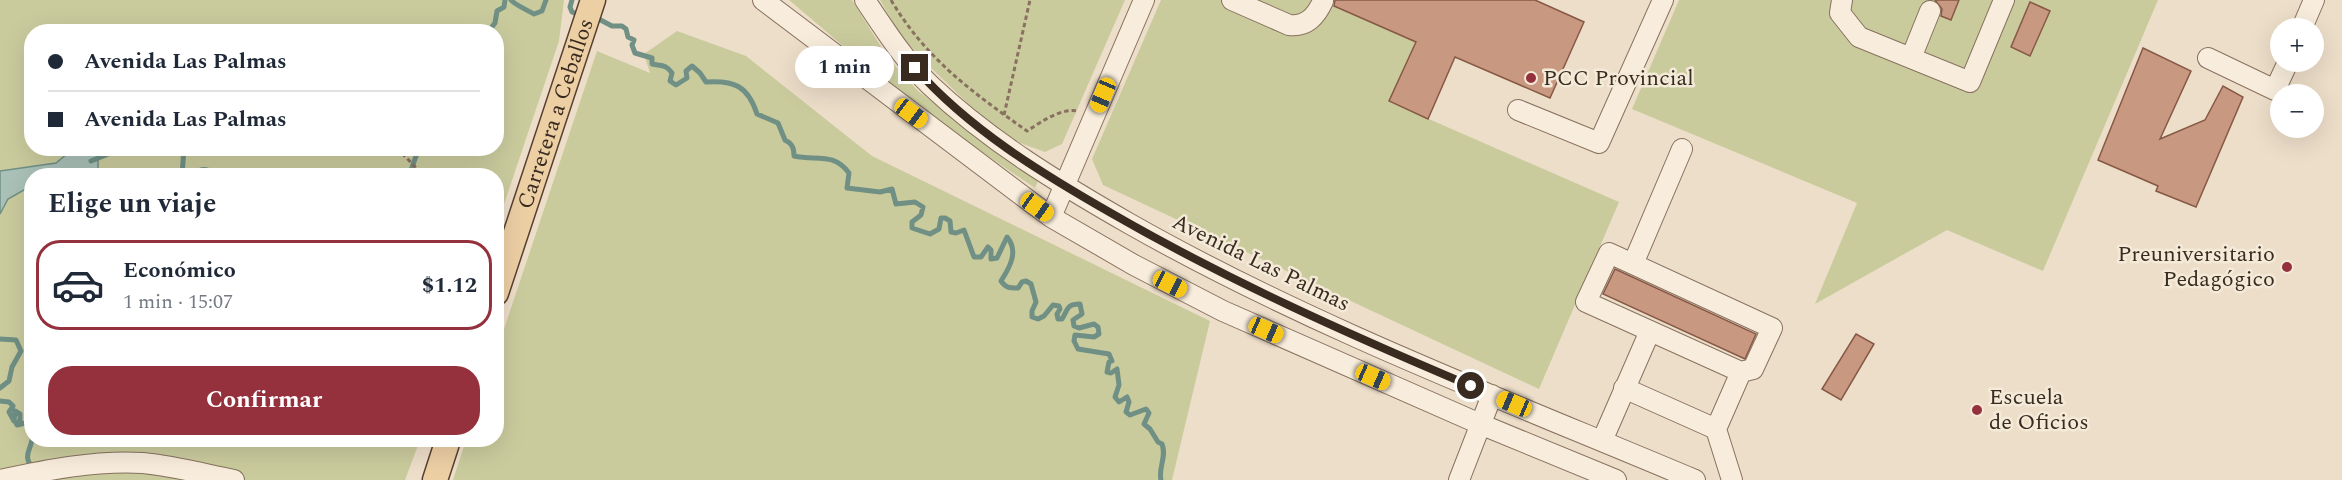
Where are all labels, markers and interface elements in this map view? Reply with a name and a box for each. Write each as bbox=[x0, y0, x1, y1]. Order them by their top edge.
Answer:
street label: Carretera a Ceballos bbox=[508, 14, 602, 213]
map controls bbox=[2270, 18, 2324, 138]
button: + bbox=[2270, 18, 2324, 72]
text: Avenida Las Palmas bbox=[84, 45, 287, 78]
callout: 1 min bbox=[795, 47, 894, 89]
text: 1 min bbox=[818, 52, 871, 82]
route end bbox=[901, 54, 928, 81]
place label: PCC Provincial bbox=[1543, 62, 1694, 95]
marker: PCC Provincial bbox=[1524, 71, 1538, 85]
car bbox=[1088, 75, 1118, 115]
button: − bbox=[2270, 84, 2324, 138]
car bbox=[891, 95, 931, 131]
text: Avenida Las Palmas bbox=[84, 103, 287, 136]
text: Elige un viaje bbox=[48, 183, 216, 225]
car bbox=[1017, 189, 1057, 225]
street label: Avenida Las Palmas bbox=[1166, 206, 1356, 320]
place label: Preuniversitario Pedagógico bbox=[2118, 238, 2275, 296]
text: Económico bbox=[123, 254, 236, 287]
icon: car bbox=[51, 258, 105, 312]
marker: Preuniversitario Pedagógico bbox=[2280, 260, 2294, 274]
car bbox=[1150, 268, 1190, 300]
text: $1.12 bbox=[422, 269, 477, 302]
text: 1 min · 15:07 bbox=[123, 287, 233, 317]
car bbox=[1246, 314, 1286, 346]
car bbox=[1353, 361, 1393, 393]
button: Confirmar bbox=[48, 366, 480, 435]
route start bbox=[1457, 372, 1484, 399]
place label: Escuela de Oficios bbox=[1989, 381, 2089, 439]
car bbox=[1494, 389, 1534, 419]
marker: Escuela de Oficios bbox=[1970, 403, 1984, 417]

